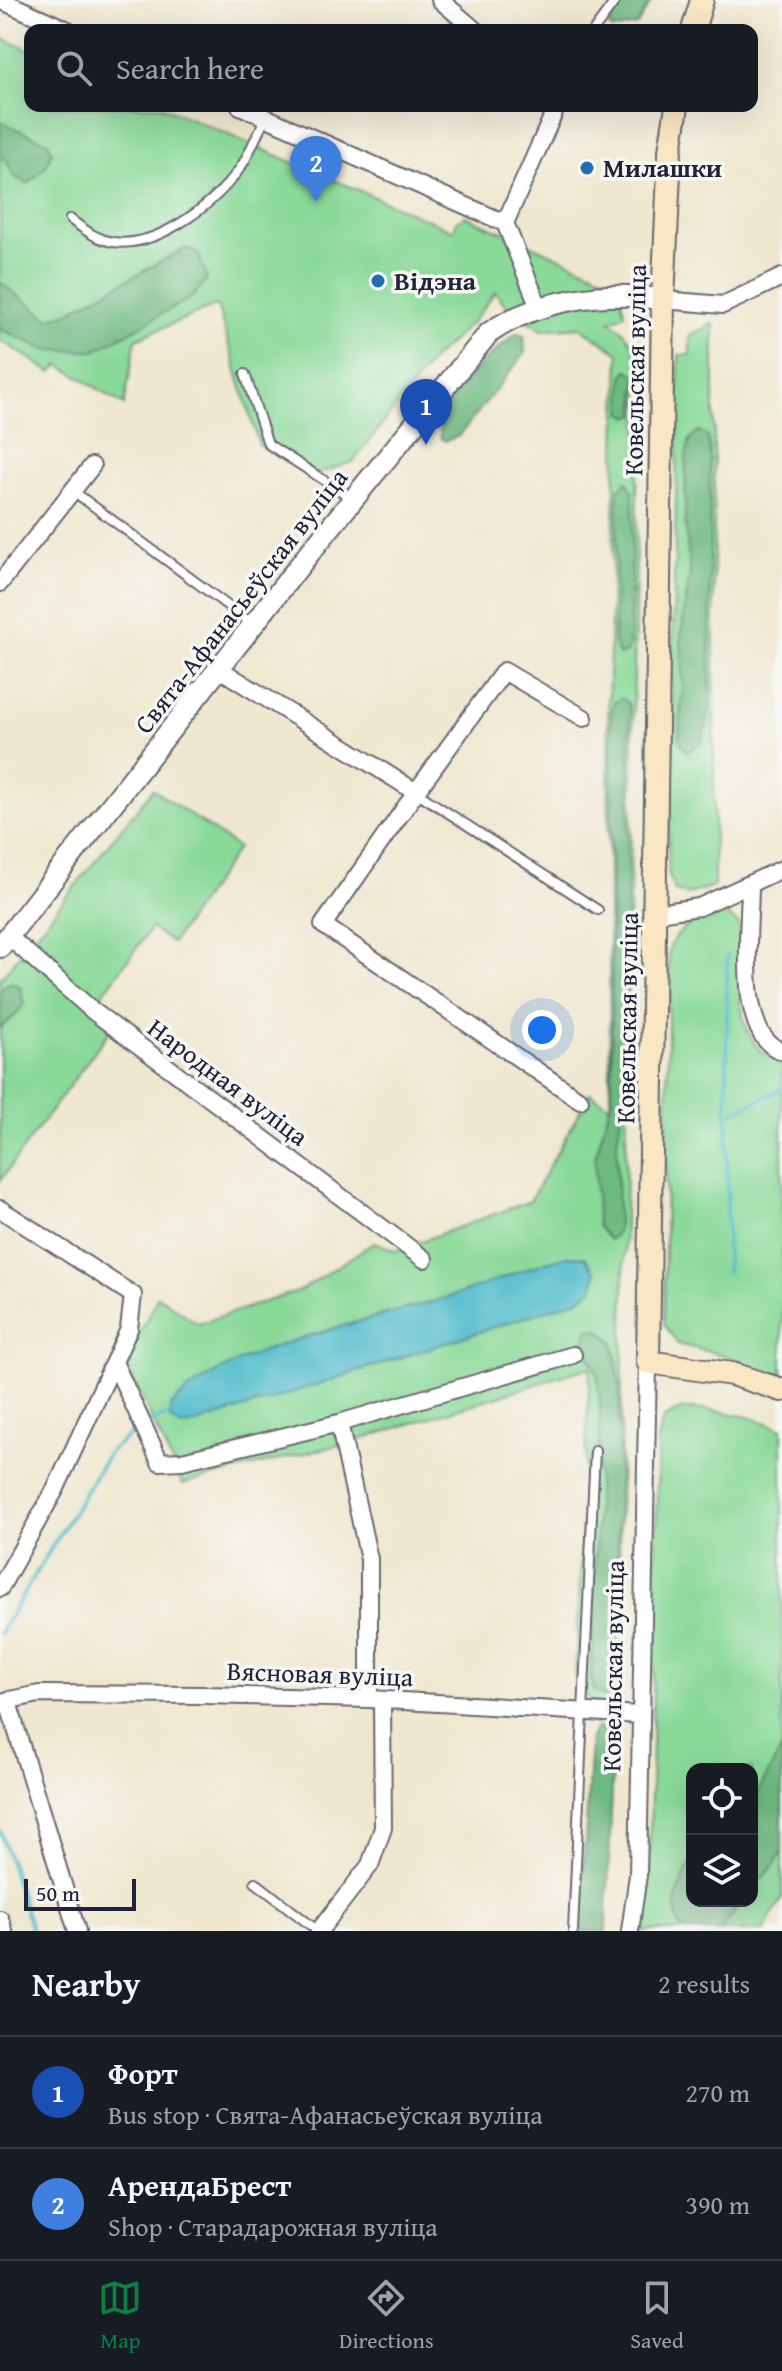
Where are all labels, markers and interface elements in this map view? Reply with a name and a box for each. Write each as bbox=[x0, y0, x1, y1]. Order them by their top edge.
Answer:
search box bbox=[24, 24, 758, 112]
icon: search bbox=[52, 46, 96, 90]
text: Search here bbox=[116, 46, 264, 90]
pin: 2 bbox=[290, 136, 342, 202]
place label: Милашки bbox=[603, 148, 722, 187]
marker: Милашки bbox=[578, 159, 596, 177]
place label: Відэна bbox=[394, 261, 477, 300]
street label: Ковельская вуліца bbox=[613, 263, 656, 476]
marker: Відэна bbox=[369, 272, 387, 290]
pin: 1 bbox=[400, 379, 452, 445]
street label: Свята-Афанасьеўская вуліца bbox=[125, 459, 357, 742]
street label: Ковельская вуліца bbox=[605, 911, 648, 1124]
street label: Народная вуліца bbox=[140, 1008, 317, 1155]
your location bbox=[522, 1010, 562, 1050]
street label: Ковельская вуліца bbox=[591, 1559, 634, 1772]
street label: Вясновая вуліца bbox=[226, 1651, 414, 1696]
map controls bbox=[686, 1763, 758, 1907]
button: locate bbox=[686, 1763, 758, 1835]
button: layers bbox=[686, 1835, 758, 1907]
scale bar bbox=[24, 1875, 136, 1911]
text: 50 m bbox=[36, 1877, 80, 1909]
text: Nearby bbox=[32, 1959, 141, 2008]
text: 2 results bbox=[658, 1964, 750, 2003]
text: Форт bbox=[108, 2051, 178, 2095]
text: 1 bbox=[51, 2073, 65, 2112]
text: 270 m bbox=[685, 2073, 750, 2112]
text: Bus stop · Свята-Афанасьеўская вуліца bbox=[108, 2095, 543, 2134]
text: АрендаБрест bbox=[108, 2163, 291, 2207]
text: 2 bbox=[51, 2185, 65, 2224]
text: 390 m bbox=[685, 2185, 750, 2224]
text: Shop · Старадарожная вуліца bbox=[108, 2207, 438, 2246]
tab: Map bbox=[98, 2276, 142, 2356]
tab: Directions bbox=[339, 2276, 434, 2356]
tab: Saved bbox=[630, 2276, 684, 2356]

